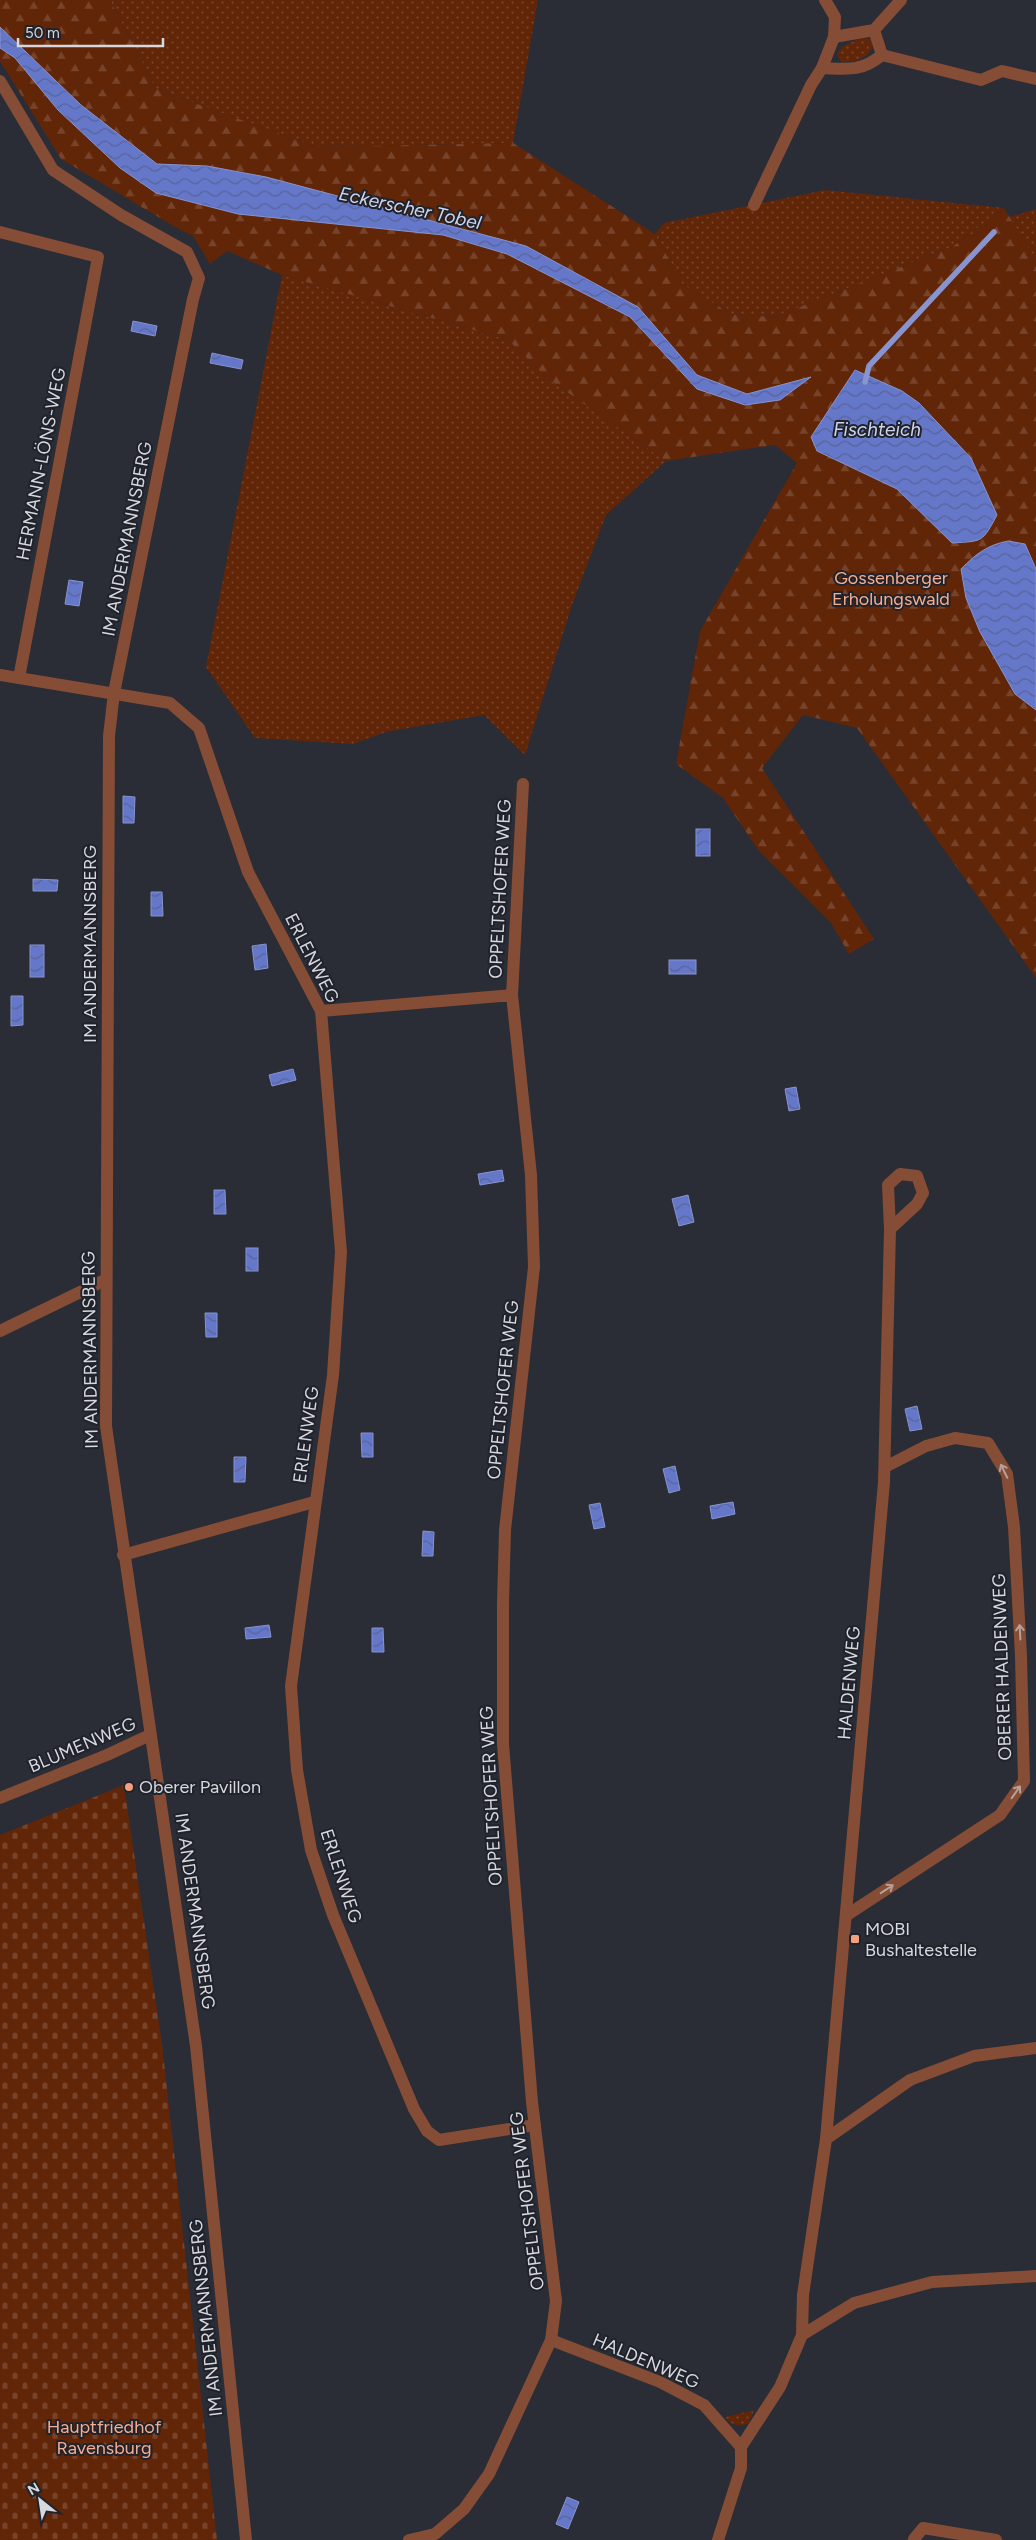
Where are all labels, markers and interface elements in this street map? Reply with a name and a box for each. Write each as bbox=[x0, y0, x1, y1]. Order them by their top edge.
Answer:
scale bar bbox=[18, 15, 162, 47]
text: 50 m bbox=[25, 24, 60, 42]
water label: Eckerscher Tobel bbox=[337, 182, 484, 234]
street label: HERMANN-LÖNS-WEG bbox=[12, 366, 71, 562]
water label: Fischteich bbox=[833, 418, 921, 441]
street label: IM ANDERMANNSBERG bbox=[97, 439, 157, 638]
park label: Gossenberger Erholungswald bbox=[832, 567, 950, 610]
street label: OPPELTSHOFER WEG bbox=[484, 798, 516, 979]
street label: IM ANDERMANNSBERG bbox=[79, 845, 101, 1043]
street label: ERLENWEG bbox=[280, 910, 344, 1007]
street label: IM ANDERMANNSBERG bbox=[77, 1251, 103, 1449]
street label: OPPELTSHOFER WEG bbox=[483, 1299, 523, 1481]
street label: ERLENWEG bbox=[288, 1385, 324, 1485]
one-way arrow bbox=[999, 1464, 1009, 1479]
street label: OBERER HALDENWEG bbox=[988, 1573, 1016, 1761]
one-way arrow bbox=[1015, 1624, 1024, 1640]
street label: HALDENWEG bbox=[833, 1625, 865, 1741]
street label: OPPELTSHOFER WEG bbox=[475, 1705, 507, 1886]
street label: BLUMENWEG bbox=[25, 1712, 139, 1777]
place label: Oberer Pavillon bbox=[139, 1776, 261, 1798]
marker: Oberer Pavillon bbox=[123, 1781, 135, 1793]
one-way arrow bbox=[1011, 1785, 1021, 1799]
street label: IM ANDERMANNSBERG bbox=[170, 1811, 220, 2011]
street label: ERLENWEG bbox=[315, 1826, 367, 1926]
one-way arrow bbox=[880, 1883, 894, 1893]
place label: MOBI Bushaltestelle bbox=[865, 1918, 977, 1961]
marker: MOBI Bushaltestelle bbox=[849, 1933, 861, 1945]
street label: OPPELTSHOFER WEG bbox=[505, 2110, 549, 2292]
street label: IM ANDERMANNSBERG bbox=[185, 2218, 227, 2418]
street label: HALDENWEG bbox=[589, 2329, 703, 2393]
park label: Hauptfriedhof Ravensburg bbox=[47, 2416, 162, 2459]
north arrow bbox=[15, 2475, 65, 2525]
text: N bbox=[25, 2479, 43, 2499]

